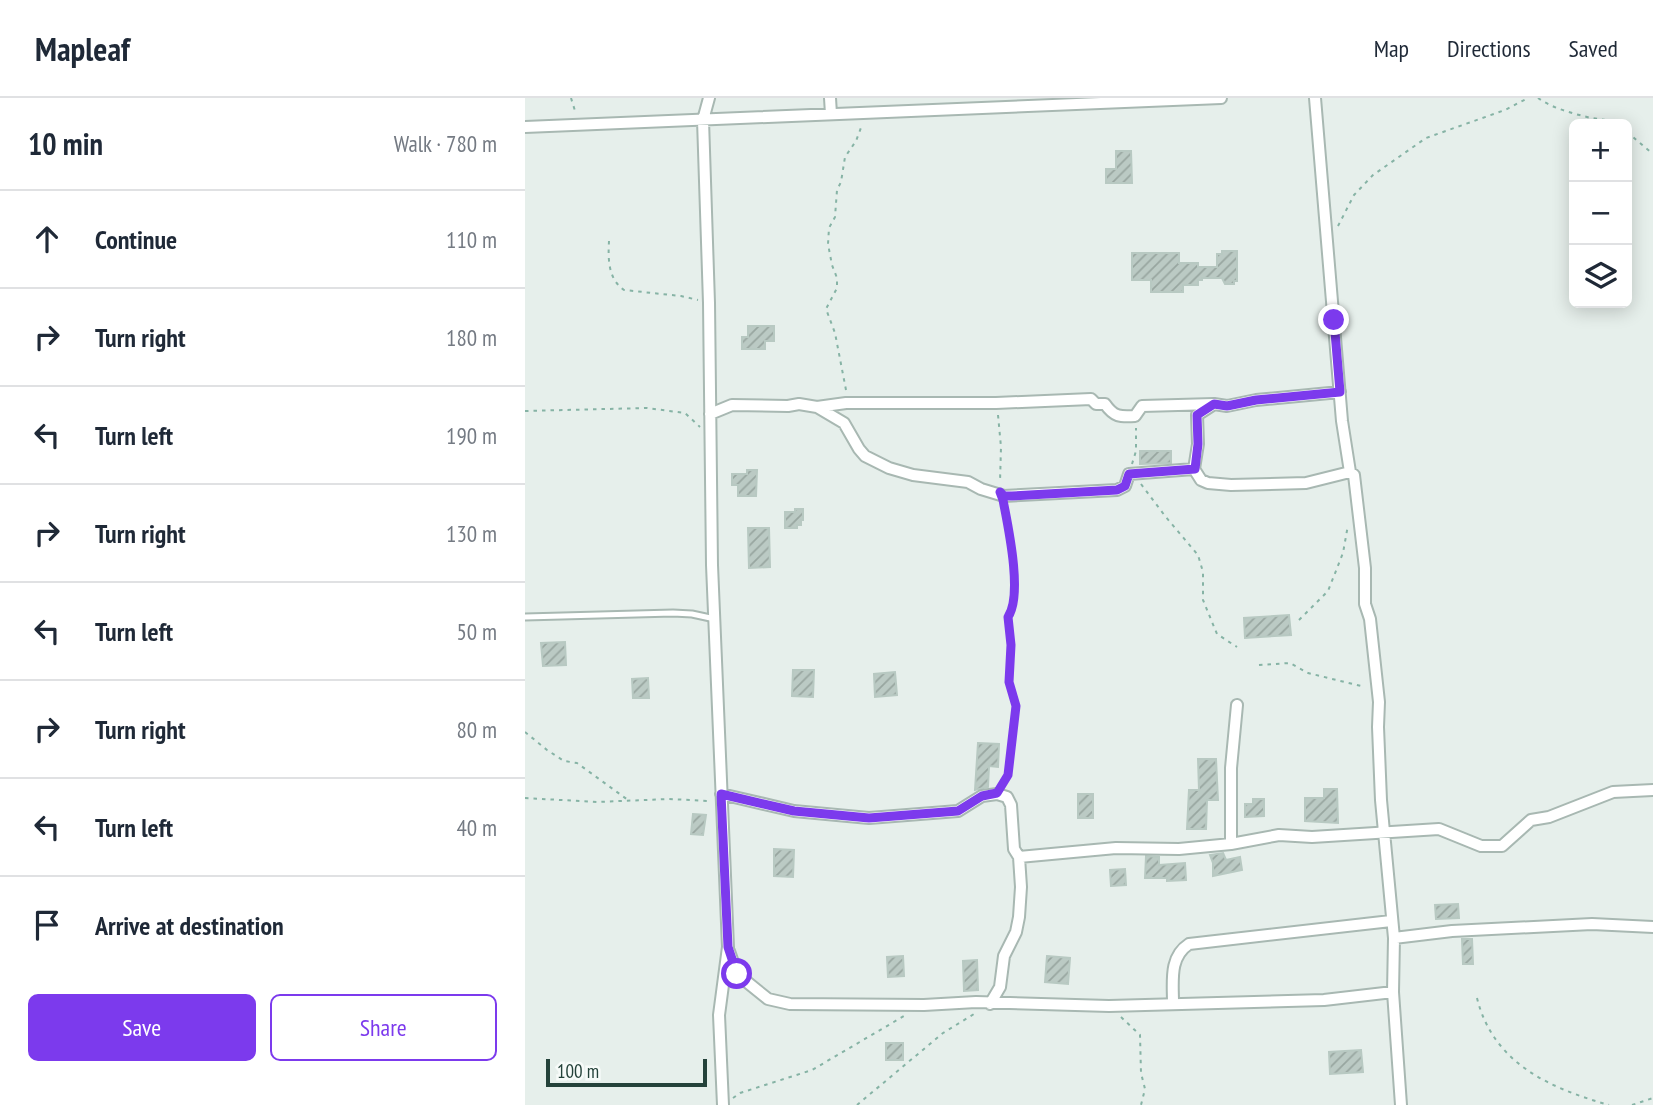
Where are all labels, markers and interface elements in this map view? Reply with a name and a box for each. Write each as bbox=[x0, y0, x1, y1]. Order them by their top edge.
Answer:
text: Mapleaf bbox=[35, 27, 130, 70]
text: Map bbox=[1374, 33, 1409, 64]
text: Directions bbox=[1447, 33, 1531, 64]
text: Saved bbox=[1569, 33, 1618, 64]
map controls bbox=[1569, 119, 1632, 308]
button: + bbox=[1569, 119, 1632, 182]
text: 10 min bbox=[28, 124, 103, 163]
text: Walk · 780 m bbox=[394, 129, 497, 158]
button: − bbox=[1569, 182, 1632, 245]
icon: ahead bbox=[28, 220, 66, 258]
text: Continue bbox=[95, 223, 177, 256]
text: 110 m bbox=[446, 225, 497, 254]
button: layers bbox=[1569, 245, 1632, 308]
route end bbox=[1318, 304, 1349, 335]
icon: right bbox=[28, 318, 66, 356]
text: Turn right bbox=[95, 321, 186, 354]
text: 180 m bbox=[446, 323, 497, 352]
icon: left bbox=[28, 416, 66, 454]
text: Turn left bbox=[95, 419, 173, 452]
text: 190 m bbox=[446, 421, 497, 450]
icon: right bbox=[28, 514, 66, 552]
text: Turn right bbox=[95, 517, 186, 550]
text: 130 m bbox=[446, 519, 497, 548]
icon: left bbox=[28, 612, 66, 650]
text: Turn left bbox=[95, 615, 173, 648]
text: 50 m bbox=[456, 617, 497, 646]
icon: right bbox=[28, 710, 66, 748]
text: Turn right bbox=[95, 713, 186, 746]
text: 80 m bbox=[456, 715, 497, 744]
icon: left bbox=[28, 808, 66, 846]
text: Turn left bbox=[95, 811, 173, 844]
text: 40 m bbox=[456, 813, 497, 842]
icon: arrive bbox=[28, 906, 66, 944]
text: Arrive at destination bbox=[95, 909, 284, 942]
route start bbox=[721, 958, 752, 989]
button: Save bbox=[28, 994, 256, 1061]
button: Share bbox=[270, 994, 497, 1061]
scale bar bbox=[546, 1056, 707, 1088]
text: 100 m bbox=[557, 1059, 599, 1083]

